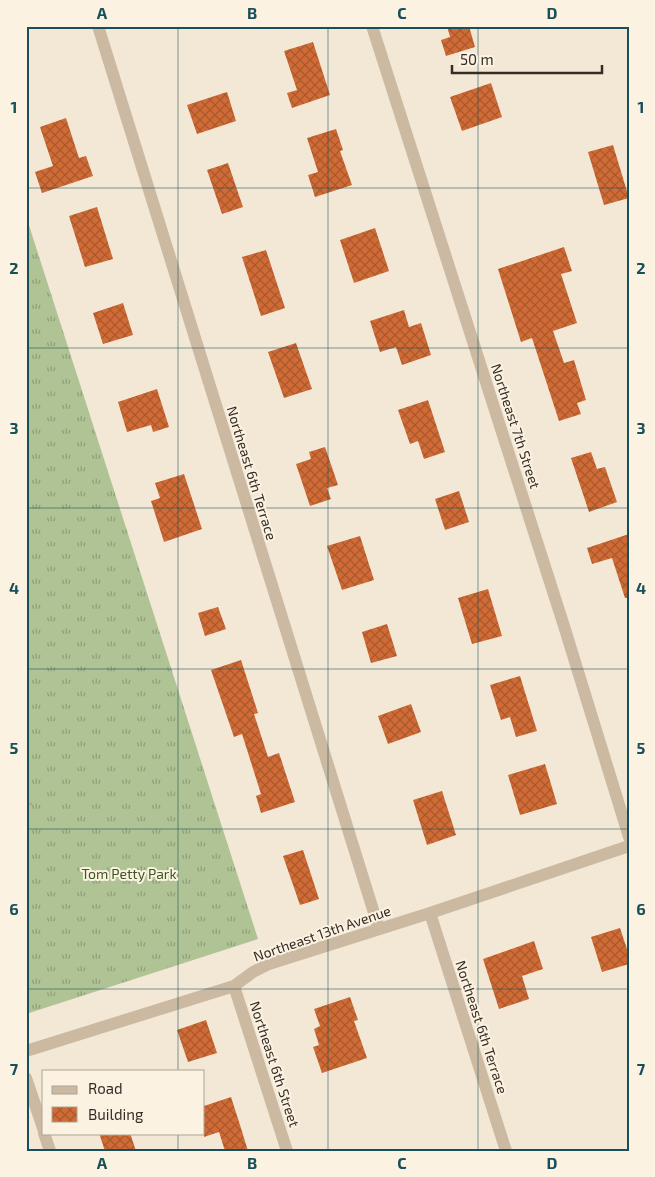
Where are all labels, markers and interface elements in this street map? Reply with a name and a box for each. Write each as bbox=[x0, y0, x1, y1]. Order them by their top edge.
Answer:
text: A bbox=[97, 3, 108, 22]
text: B bbox=[247, 3, 257, 22]
text: C bbox=[397, 3, 407, 22]
text: D bbox=[547, 3, 558, 22]
scale bar bbox=[452, 42, 602, 74]
text: 50 m bbox=[460, 50, 494, 68]
text: 1 bbox=[11, 97, 17, 116]
text: 1 bbox=[638, 97, 644, 116]
text: 2 bbox=[9, 258, 19, 277]
text: 2 bbox=[636, 258, 646, 277]
street label: Northeast 7th Street bbox=[488, 361, 544, 491]
street label: Northeast 6th Terrace bbox=[224, 404, 280, 542]
text: 3 bbox=[9, 418, 19, 437]
text: 3 bbox=[636, 418, 646, 437]
text: 4 bbox=[9, 578, 19, 597]
text: 4 bbox=[636, 578, 646, 597]
text: 5 bbox=[10, 738, 19, 757]
text: 5 bbox=[637, 738, 646, 757]
park label: Tom Petty Park bbox=[81, 865, 177, 882]
text: 6 bbox=[9, 899, 19, 918]
text: 6 bbox=[636, 899, 646, 918]
street label: Northeast 13th Avenue bbox=[251, 901, 393, 965]
street label: Northeast 6th Terrace bbox=[452, 958, 512, 1096]
street label: Northeast 6th Street bbox=[247, 999, 303, 1129]
text: 7 bbox=[10, 1059, 19, 1078]
text: 7 bbox=[637, 1059, 646, 1078]
legend bbox=[42, 1070, 205, 1134]
text: Road bbox=[88, 1079, 123, 1097]
text: Building bbox=[88, 1105, 144, 1123]
text: A bbox=[97, 1153, 108, 1172]
text: B bbox=[247, 1153, 257, 1172]
text: C bbox=[397, 1153, 407, 1172]
text: D bbox=[547, 1153, 558, 1172]

